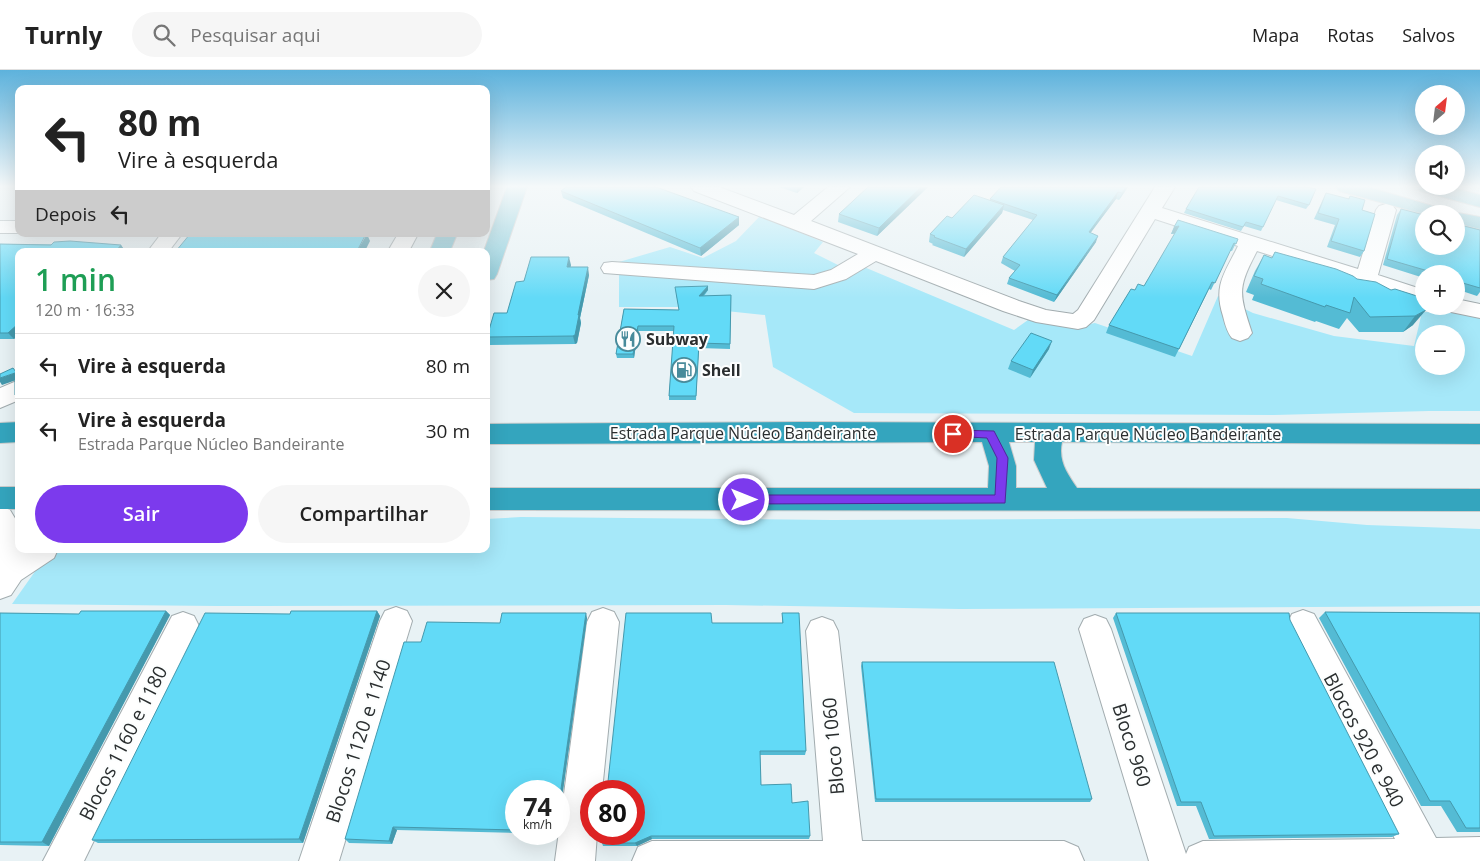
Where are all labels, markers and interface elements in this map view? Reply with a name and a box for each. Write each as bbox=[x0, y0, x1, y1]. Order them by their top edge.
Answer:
search box bbox=[132, 12, 482, 57]
text: Turnly bbox=[25, 18, 102, 51]
icon: search bbox=[150, 21, 178, 49]
text: Pesquisar aqui bbox=[190, 22, 321, 48]
text: Mapa bbox=[1252, 23, 1299, 47]
text: Rotas bbox=[1327, 23, 1374, 47]
text: Salvos bbox=[1402, 23, 1455, 47]
north arrow bbox=[1415, 85, 1465, 135]
map controls bbox=[1415, 85, 1465, 375]
text: 80 m bbox=[118, 99, 201, 146]
icon: left bbox=[35, 105, 100, 170]
text: Vire à esquerda bbox=[118, 144, 279, 174]
button: sound bbox=[1415, 145, 1465, 195]
icon: left bbox=[106, 200, 134, 228]
text: Depois bbox=[35, 201, 96, 227]
button: search bbox=[1415, 205, 1465, 255]
text: 1 min bbox=[35, 259, 116, 300]
button: close bbox=[418, 265, 470, 317]
button: + bbox=[1415, 265, 1465, 315]
text: 120 m · 16:33 bbox=[35, 299, 135, 321]
button: − bbox=[1415, 325, 1465, 375]
restaurant icon: Subway bbox=[615, 326, 641, 352]
place label: Subway bbox=[646, 328, 709, 350]
icon: left bbox=[35, 352, 63, 380]
text: Vire à esquerda bbox=[78, 353, 226, 379]
text: 80 m bbox=[426, 353, 470, 379]
fuel station icon: Shell bbox=[671, 357, 697, 383]
place label: Shell bbox=[702, 359, 741, 381]
text: Vire à esquerda bbox=[78, 407, 226, 433]
pin bbox=[932, 413, 974, 455]
icon: left bbox=[35, 417, 63, 445]
text: 30 m bbox=[426, 418, 470, 444]
icon: arrive bbox=[939, 420, 967, 448]
street label: Estrada Parque Núcleo Bandeirante bbox=[610, 422, 876, 444]
street label: Estrada Parque Núcleo Bandeirante bbox=[1015, 423, 1281, 445]
text: Estrada Parque Núcleo Bandeirante bbox=[78, 433, 344, 455]
position arrow bbox=[717, 473, 769, 525]
button: Sair bbox=[35, 485, 248, 543]
button: Compartilhar bbox=[258, 485, 470, 543]
street label: Blocos 1120 e 1140 bbox=[319, 656, 397, 826]
street label: Blocos 1160 e 1180 bbox=[73, 661, 173, 825]
street label: Blocos 920 e 940 bbox=[1318, 668, 1410, 812]
street label: Bloco 1060 bbox=[816, 696, 850, 796]
street label: Bloco 960 bbox=[1106, 700, 1158, 790]
speed limit sign: 80 bbox=[580, 780, 645, 845]
text: 74 bbox=[523, 789, 552, 823]
text: km/h bbox=[523, 816, 552, 833]

